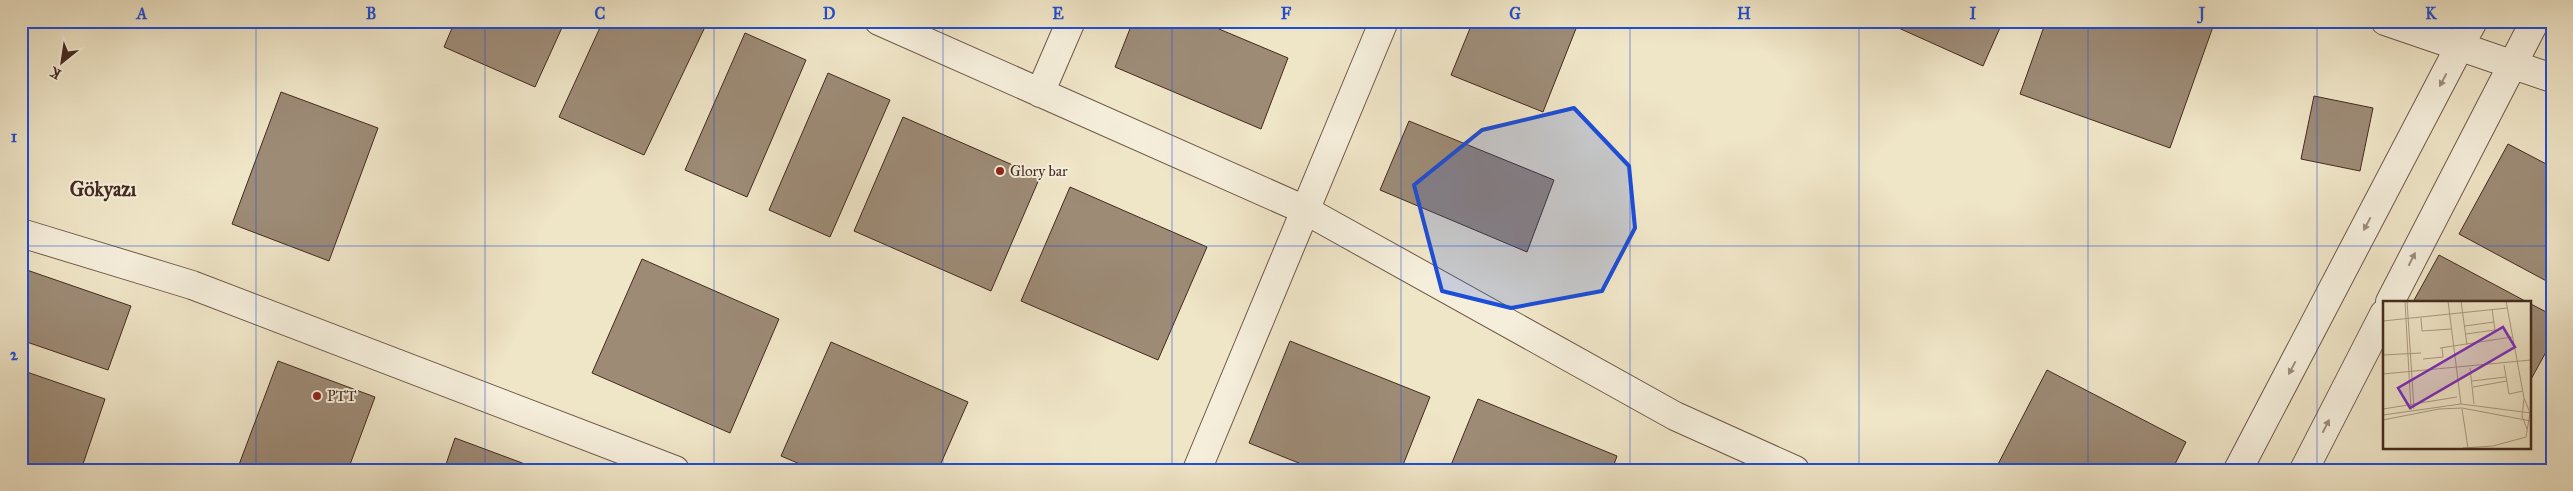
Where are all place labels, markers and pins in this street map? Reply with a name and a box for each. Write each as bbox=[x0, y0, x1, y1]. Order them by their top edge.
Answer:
place label: Glory bar bbox=[1010, 162, 1068, 180]
marker: Glory bar bbox=[994, 165, 1006, 177]
place label: PTT bbox=[327, 387, 357, 405]
marker: PTT bbox=[311, 390, 323, 402]

